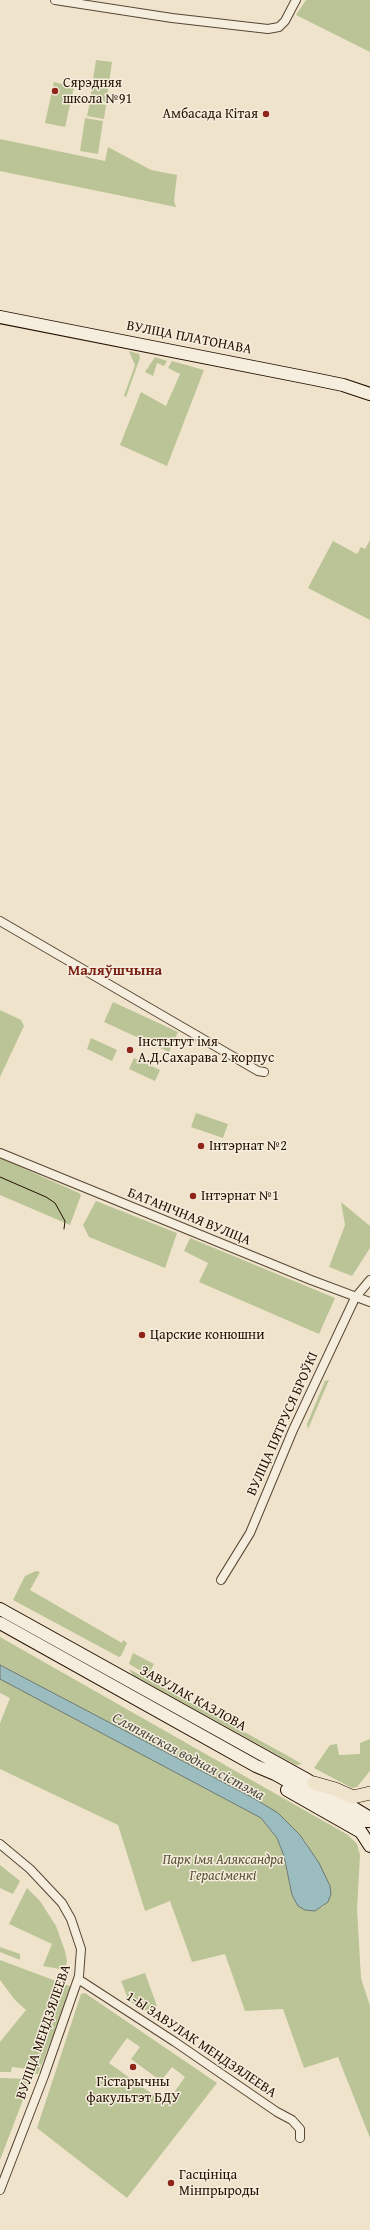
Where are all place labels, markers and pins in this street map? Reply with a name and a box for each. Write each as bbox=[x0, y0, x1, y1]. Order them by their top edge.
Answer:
place label: Сярэдняя школа №91 bbox=[63, 75, 132, 108]
marker: Сярэдняя школа №91 bbox=[50, 86, 60, 96]
place label: Амбасада Кітая bbox=[162, 106, 258, 122]
marker: Амбасада Кітая bbox=[261, 109, 271, 119]
place label: Інстытут імя А.Д.Сахарава 2 корпус bbox=[138, 1034, 274, 1066]
marker: Інстытут імя А.Д.Сахарава 2 корпус bbox=[125, 1045, 135, 1055]
place label: Інтэрнат №2 bbox=[209, 1138, 287, 1154]
marker: Інтэрнат №2 bbox=[196, 1141, 206, 1151]
place label: Інтэрнат №1 bbox=[201, 1188, 279, 1204]
marker: Інтэрнат №1 bbox=[188, 1191, 198, 1201]
place label: Царские конюшни bbox=[150, 1327, 265, 1343]
marker: Царские конюшни bbox=[137, 1330, 147, 1340]
marker: Гістарычны факультэт БДУ bbox=[128, 2062, 138, 2072]
place label: Гістарычны факультэт БДУ bbox=[86, 2074, 180, 2106]
place label: Гасцініца Мінпрыроды bbox=[179, 2167, 259, 2200]
marker: Гасцініца Мінпрыроды bbox=[166, 2178, 176, 2188]

